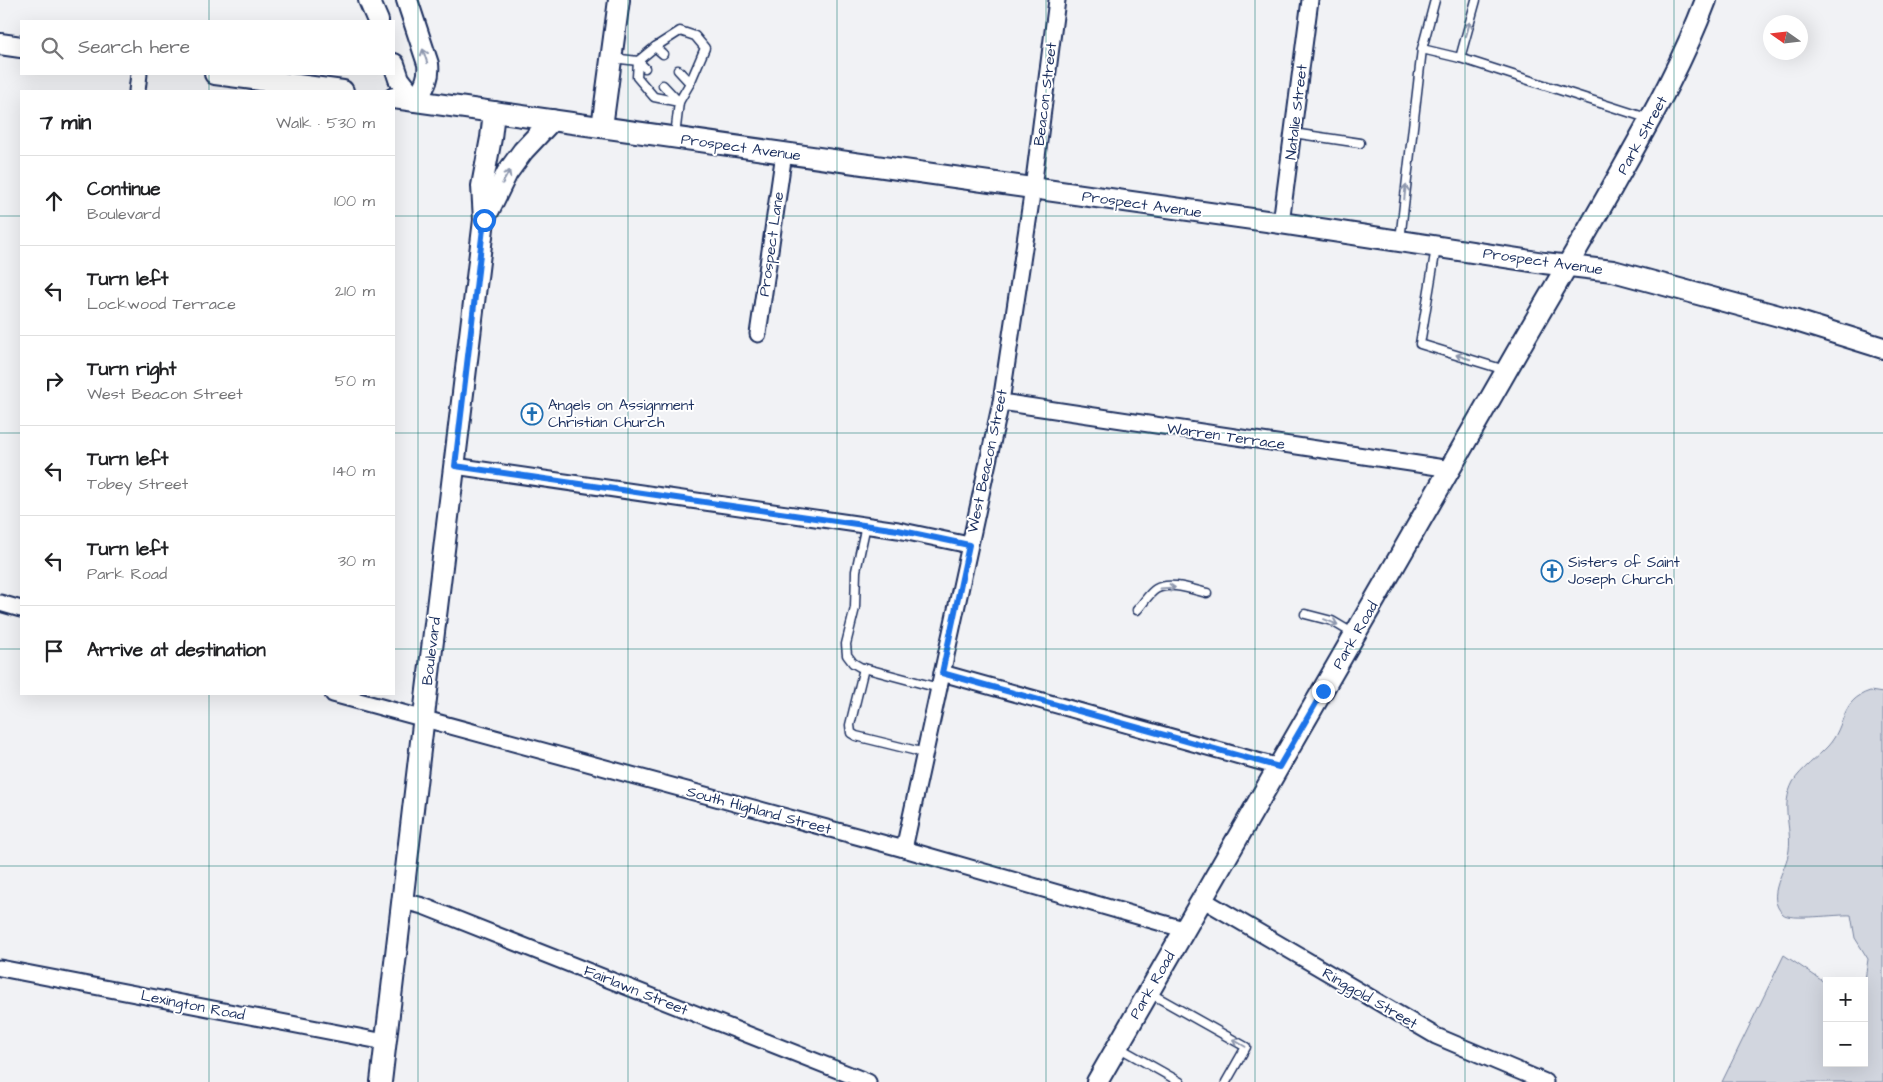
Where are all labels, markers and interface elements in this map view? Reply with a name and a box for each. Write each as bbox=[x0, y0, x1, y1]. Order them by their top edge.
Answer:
north arrow bbox=[1763, 15, 1808, 60]
search box bbox=[20, 20, 395, 75]
one-way arrow bbox=[1464, 22, 1473, 38]
icon: search bbox=[38, 34, 66, 62]
text: Search here bbox=[78, 34, 190, 61]
street label: Beacon Street bbox=[1029, 41, 1062, 147]
one-way arrow bbox=[420, 48, 430, 64]
street label: Natalie Street bbox=[1280, 63, 1313, 161]
street label: Park Street bbox=[1612, 92, 1673, 178]
text: 7 min bbox=[40, 108, 91, 137]
text: Walk · 530 m bbox=[276, 112, 375, 134]
street label: Prospect Avenue bbox=[680, 129, 802, 166]
one-way arrow bbox=[501, 169, 511, 184]
text: Continue bbox=[87, 176, 161, 203]
one-way arrow bbox=[1400, 184, 1410, 200]
street label: Prospect Avenue bbox=[1081, 186, 1203, 223]
icon: ahead bbox=[40, 187, 68, 215]
text: 100 m bbox=[334, 190, 375, 212]
street label: Prospect Lane bbox=[754, 190, 789, 298]
text: Boulevard bbox=[87, 203, 160, 225]
route start bbox=[473, 209, 496, 232]
street label: Prospect Avenue bbox=[1482, 243, 1604, 280]
text: Turn left bbox=[87, 266, 168, 293]
icon: left bbox=[40, 277, 68, 305]
text: 210 m bbox=[335, 280, 375, 302]
text: Lockwood Terrace bbox=[87, 293, 236, 315]
one-way arrow bbox=[1456, 352, 1472, 361]
text: Turn right bbox=[87, 356, 176, 383]
icon: right bbox=[40, 367, 68, 395]
text: 50 m bbox=[335, 370, 375, 392]
text: West Beacon Street bbox=[87, 383, 243, 405]
street label: West Beacon Street bbox=[962, 388, 1013, 535]
place label: Angels on Assignment Christian Church bbox=[548, 395, 694, 433]
church icon: Angels on Assignment Christian Church bbox=[520, 402, 544, 426]
street label: Warren Terrace bbox=[1165, 418, 1286, 455]
text: Turn left bbox=[87, 446, 168, 473]
icon: left bbox=[40, 457, 68, 485]
text: 140 m bbox=[333, 460, 375, 482]
text: Tobey Street bbox=[87, 473, 188, 495]
text: Turn left bbox=[87, 536, 168, 563]
icon: left bbox=[40, 547, 68, 575]
text: 30 m bbox=[338, 550, 375, 572]
place label: Sisters of Saint Joseph Church bbox=[1568, 552, 1680, 590]
church icon: Sisters of Saint Joseph Church bbox=[1540, 559, 1564, 583]
text: Park Road bbox=[87, 563, 167, 585]
one-way arrow bbox=[1159, 583, 1175, 592]
street label: Park Road bbox=[1328, 597, 1383, 673]
street label: Boulevard bbox=[417, 615, 446, 686]
one-way arrow bbox=[1323, 618, 1338, 627]
icon: arrive bbox=[40, 637, 68, 665]
text: Arrive at destination bbox=[87, 637, 266, 664]
route end bbox=[1312, 680, 1335, 703]
street label: South Highland Street bbox=[684, 781, 834, 841]
street label: Park Road bbox=[1125, 947, 1180, 1023]
street label: Fairlawn Street bbox=[581, 960, 691, 1021]
street label: Ringgold Street bbox=[1318, 963, 1421, 1035]
map controls bbox=[1823, 977, 1868, 1067]
button: + bbox=[1823, 977, 1868, 1022]
street label: Lexington Road bbox=[139, 985, 247, 1027]
button: − bbox=[1823, 1022, 1868, 1067]
one-way arrow bbox=[1231, 1038, 1246, 1048]

